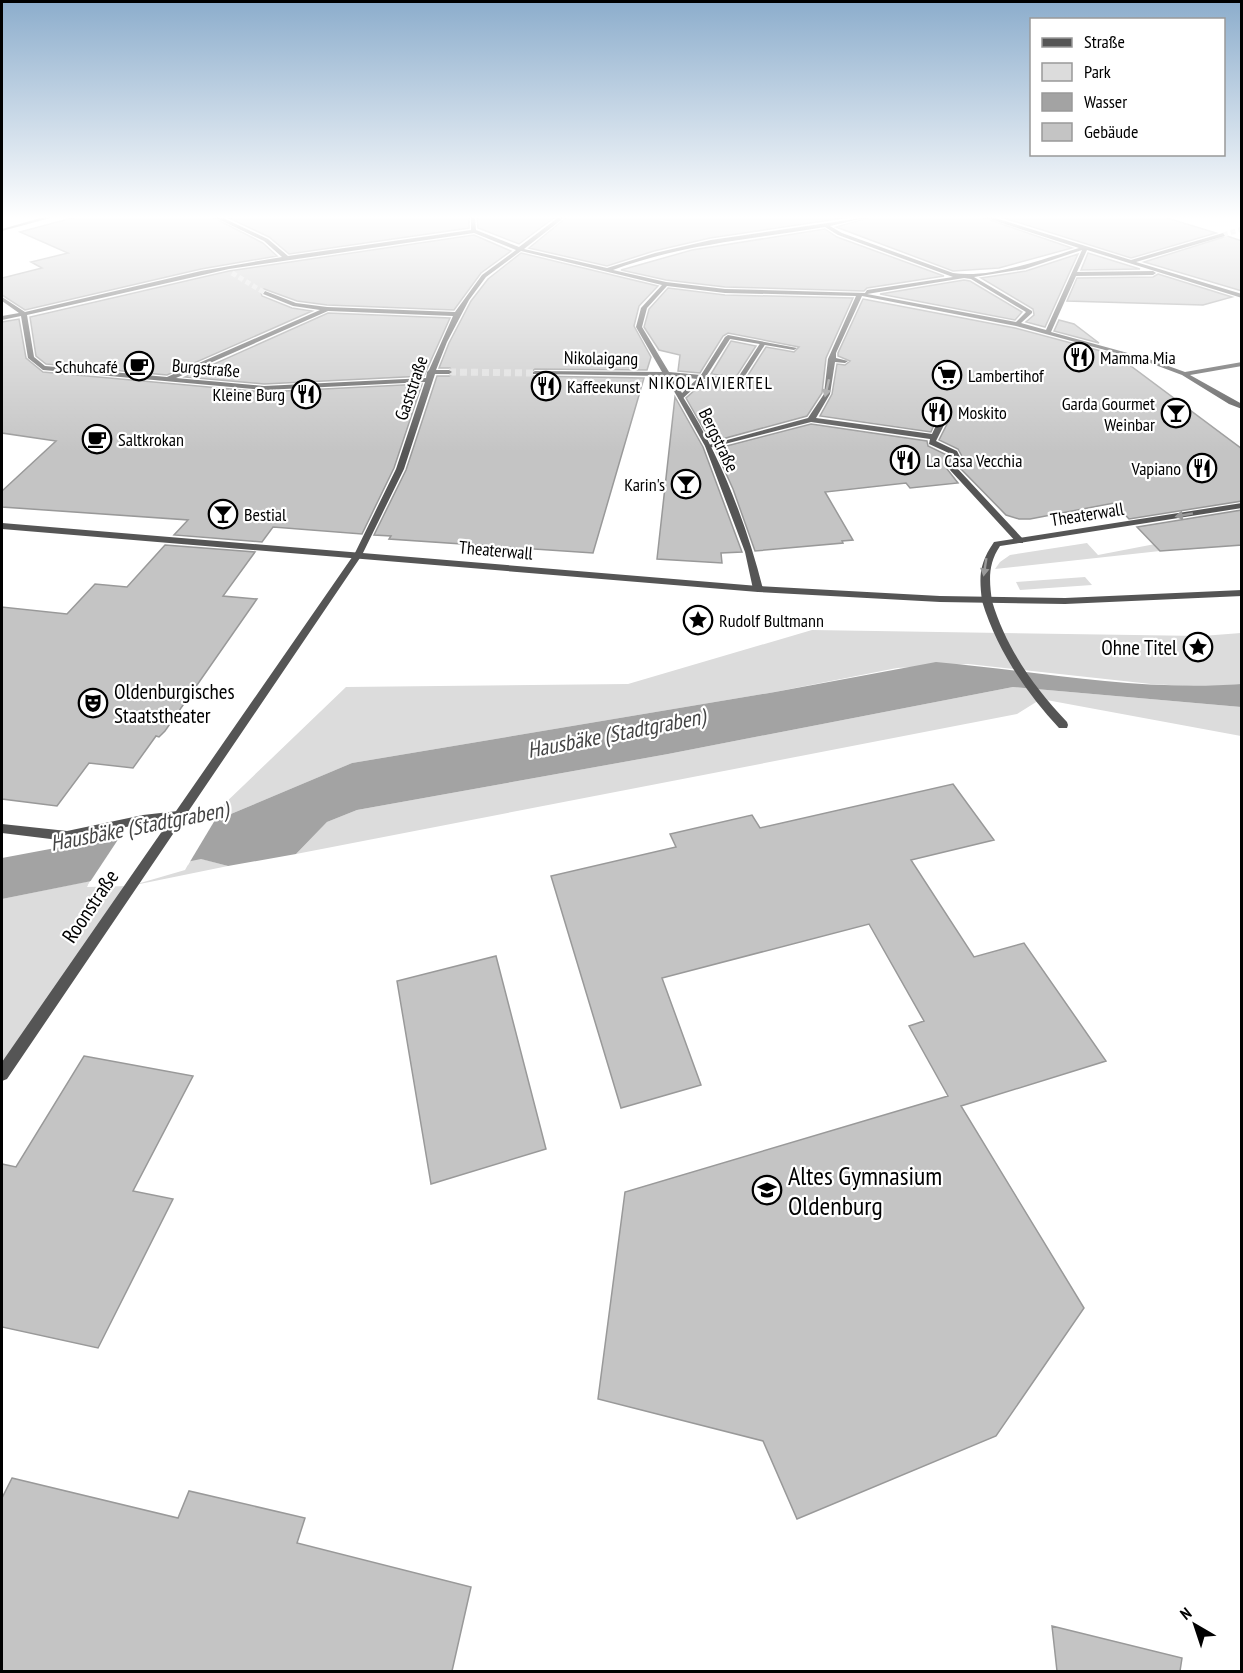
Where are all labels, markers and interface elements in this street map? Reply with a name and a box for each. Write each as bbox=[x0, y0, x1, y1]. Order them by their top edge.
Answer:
legend bbox=[1030, 18, 1225, 156]
text: Straße bbox=[1084, 30, 1125, 53]
text: Park bbox=[1084, 60, 1111, 83]
text: Wasser bbox=[1084, 90, 1127, 113]
text: Gebäude bbox=[1084, 120, 1138, 143]
restaurant icon: Mamma Mia bbox=[1063, 341, 1095, 373]
street label: Nikolaigang bbox=[564, 346, 638, 370]
place label: Mamma Mia bbox=[1100, 346, 1176, 369]
cafe icon: Schuhcafé bbox=[123, 350, 155, 382]
street label: Gaststraße bbox=[389, 353, 433, 423]
street label: Burgstraße bbox=[171, 354, 241, 382]
place label: Schuhcafé bbox=[55, 355, 118, 378]
supermarket icon: Lambertihof bbox=[931, 359, 963, 391]
place label: Lambertihof bbox=[968, 364, 1045, 387]
restaurant icon: Kaffeekunst bbox=[530, 370, 562, 402]
district label: NIKOLAIVIERTEL bbox=[649, 371, 773, 394]
place label: Kaffeekunst bbox=[567, 375, 640, 398]
restaurant icon: Kleine Burg bbox=[290, 378, 322, 410]
one-way arrow bbox=[822, 379, 831, 398]
place label: Kleine Burg bbox=[212, 383, 285, 406]
place label: Garda Gourmet Weinbar bbox=[1062, 392, 1155, 436]
restaurant icon: Moskito bbox=[921, 396, 953, 428]
bar icon: Garda Gourmet Weinbar bbox=[1160, 397, 1192, 429]
place label: Moskito bbox=[958, 401, 1007, 424]
street label: Bergstraße bbox=[694, 404, 744, 476]
cafe icon: Saltkrokan bbox=[81, 423, 113, 455]
place label: Saltkrokan bbox=[118, 428, 184, 451]
restaurant icon: La Casa Vecchia bbox=[889, 444, 921, 476]
place label: La Casa Vecchia bbox=[926, 449, 1022, 472]
restaurant icon: Vapiano bbox=[1186, 452, 1218, 484]
place label: Vapiano bbox=[1131, 457, 1181, 480]
bar icon: Karin's bbox=[670, 468, 702, 500]
place label: Karin's bbox=[624, 473, 665, 496]
street label: Theaterwall bbox=[1049, 497, 1126, 531]
bar icon: Bestial bbox=[207, 498, 239, 530]
place label: Bestial bbox=[244, 503, 287, 526]
one-way arrow bbox=[1174, 511, 1193, 520]
street label: Theaterwall bbox=[458, 535, 535, 565]
one-way arrow bbox=[981, 558, 990, 577]
place icon: Rudolf Bultmann bbox=[682, 604, 714, 636]
place label: Rudolf Bultmann bbox=[719, 609, 824, 632]
place icon: Ohne Titel bbox=[1182, 631, 1214, 663]
place label: Ohne Titel bbox=[1101, 634, 1177, 661]
place label: Oldenburgisches Staatstheater bbox=[114, 678, 235, 729]
theatre icon: Oldenburgisches Staatstheater bbox=[77, 687, 109, 719]
water label: Hausbäke (Stadtgraben) bbox=[525, 701, 710, 764]
water label: Hausbäke (Stadtgraben) bbox=[48, 794, 233, 857]
street label: Roonstraße bbox=[56, 864, 124, 948]
place label: Altes Gymnasium Oldenburg bbox=[788, 1159, 942, 1222]
school or university icon: Altes Gymnasium Oldenburg bbox=[751, 1174, 783, 1206]
north arrow bbox=[1165, 1595, 1225, 1655]
text: N bbox=[1176, 1603, 1195, 1624]

